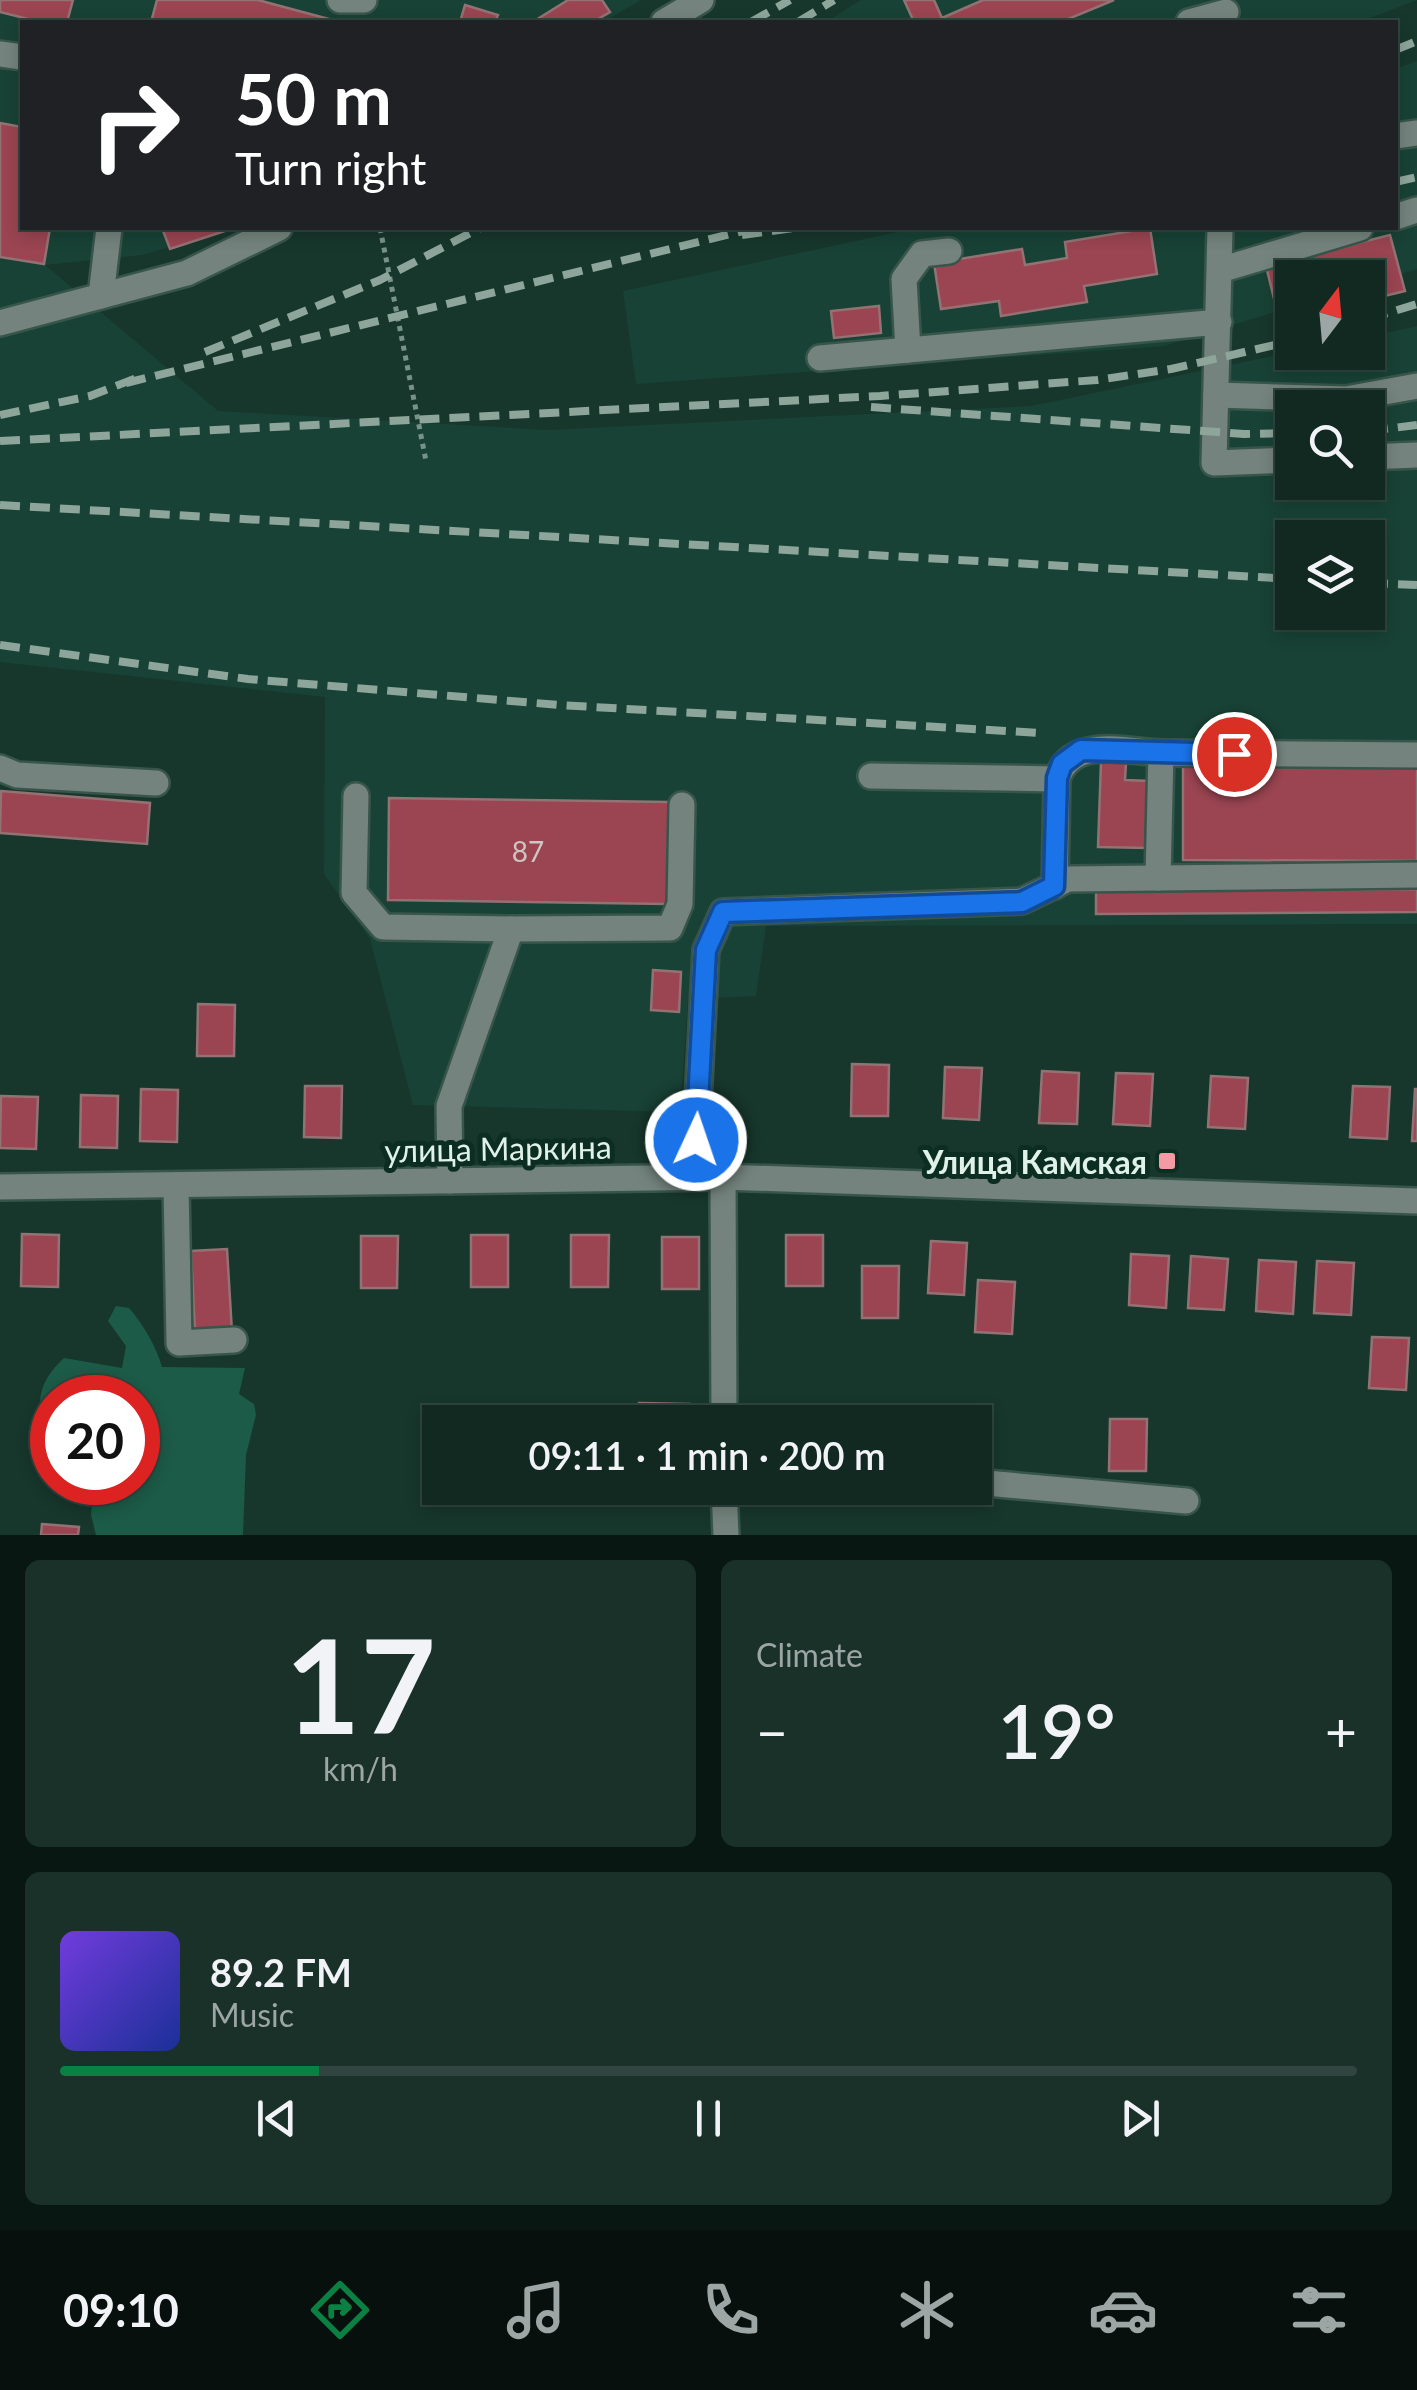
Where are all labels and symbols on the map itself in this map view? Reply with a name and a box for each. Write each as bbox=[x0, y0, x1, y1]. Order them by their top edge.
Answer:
north arrow bbox=[1275, 260, 1385, 370]
pin bbox=[1192, 712, 1277, 797]
house number: 87 bbox=[512, 834, 544, 868]
position arrow bbox=[644, 1088, 748, 1192]
street label: улица Маркина bbox=[384, 1127, 612, 1169]
place label: Улица Камская bbox=[922, 1142, 1147, 1181]
marker: Улица Камская bbox=[1156, 1150, 1178, 1172]
speed limit sign: 20 bbox=[30, 1375, 160, 1505]

